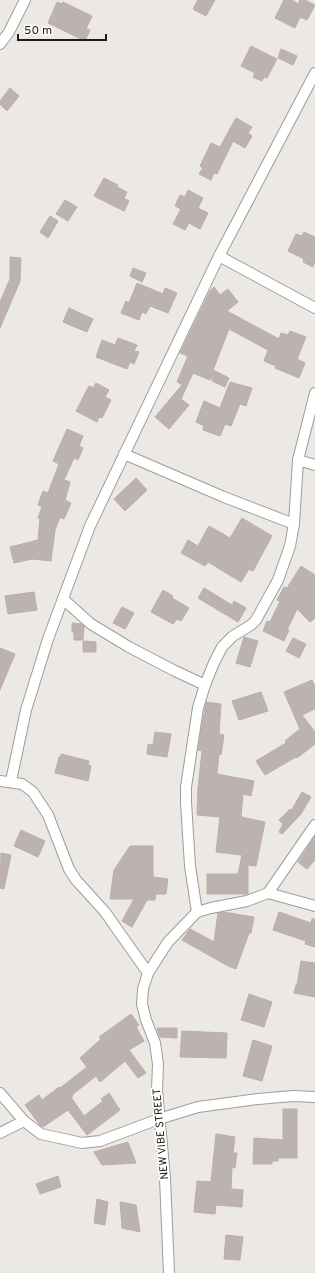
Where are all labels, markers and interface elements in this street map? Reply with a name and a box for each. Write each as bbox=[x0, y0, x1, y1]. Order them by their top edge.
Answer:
scale bar bbox=[18, 16, 106, 42]
text: 50 m bbox=[24, 23, 52, 39]
street label: NEW VIBE STREET bbox=[150, 1088, 172, 1180]

